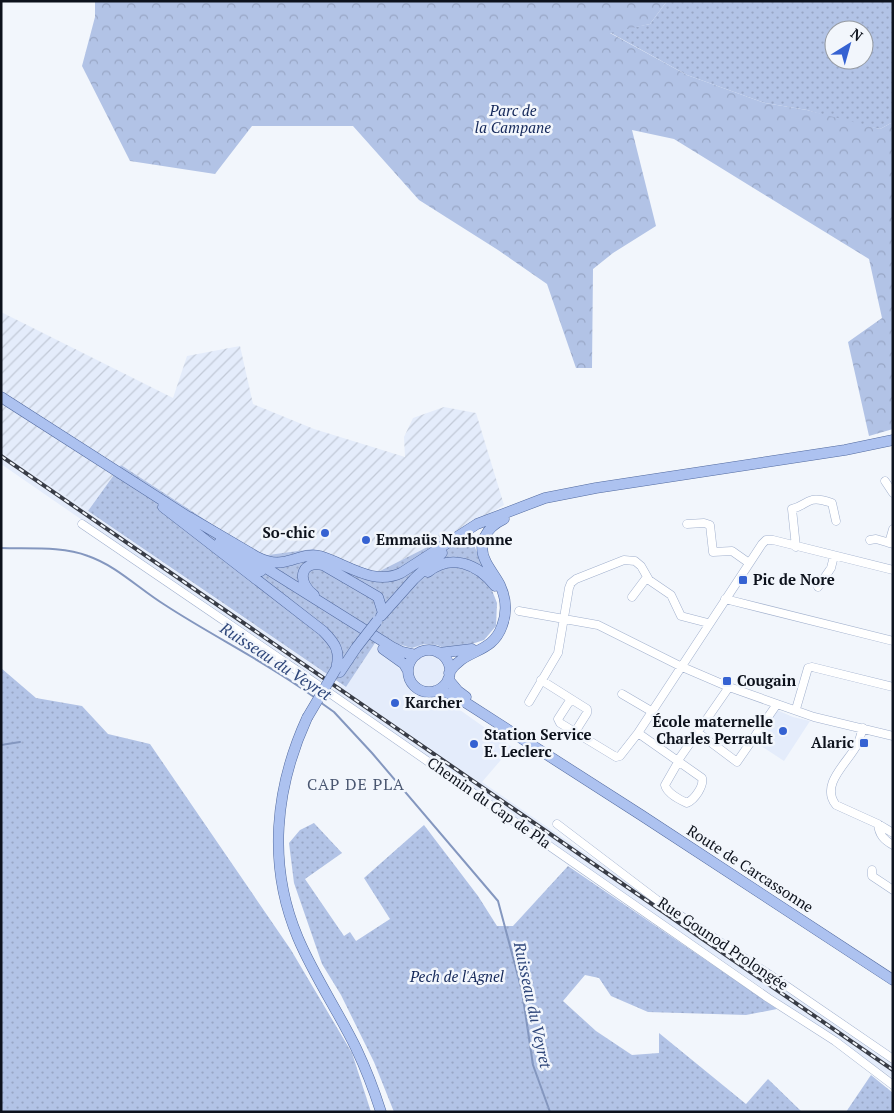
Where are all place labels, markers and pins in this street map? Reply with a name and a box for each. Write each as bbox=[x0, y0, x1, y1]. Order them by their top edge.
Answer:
place label: So-chic bbox=[262, 522, 315, 542]
marker: So-chic bbox=[319, 527, 331, 539]
place label: Emmaüs Narbonne bbox=[376, 529, 513, 549]
marker: Emmaüs Narbonne bbox=[360, 534, 372, 546]
place label: Pic de Nore bbox=[753, 569, 835, 589]
marker: Pic de Nore bbox=[737, 574, 749, 586]
place label: Cougain bbox=[737, 670, 797, 690]
marker: Cougain bbox=[721, 675, 733, 687]
place label: Karcher bbox=[405, 692, 462, 712]
marker: Karcher bbox=[389, 697, 401, 709]
place label: École maternelle Charles Perrault bbox=[652, 711, 773, 748]
place label: Station Service E. Leclerc bbox=[484, 724, 591, 761]
marker: École maternelle Charles Perrault bbox=[777, 725, 789, 737]
place label: Alaric bbox=[811, 732, 854, 752]
marker: Alaric bbox=[858, 737, 870, 749]
marker: Station Service E. Leclerc bbox=[468, 738, 480, 750]

